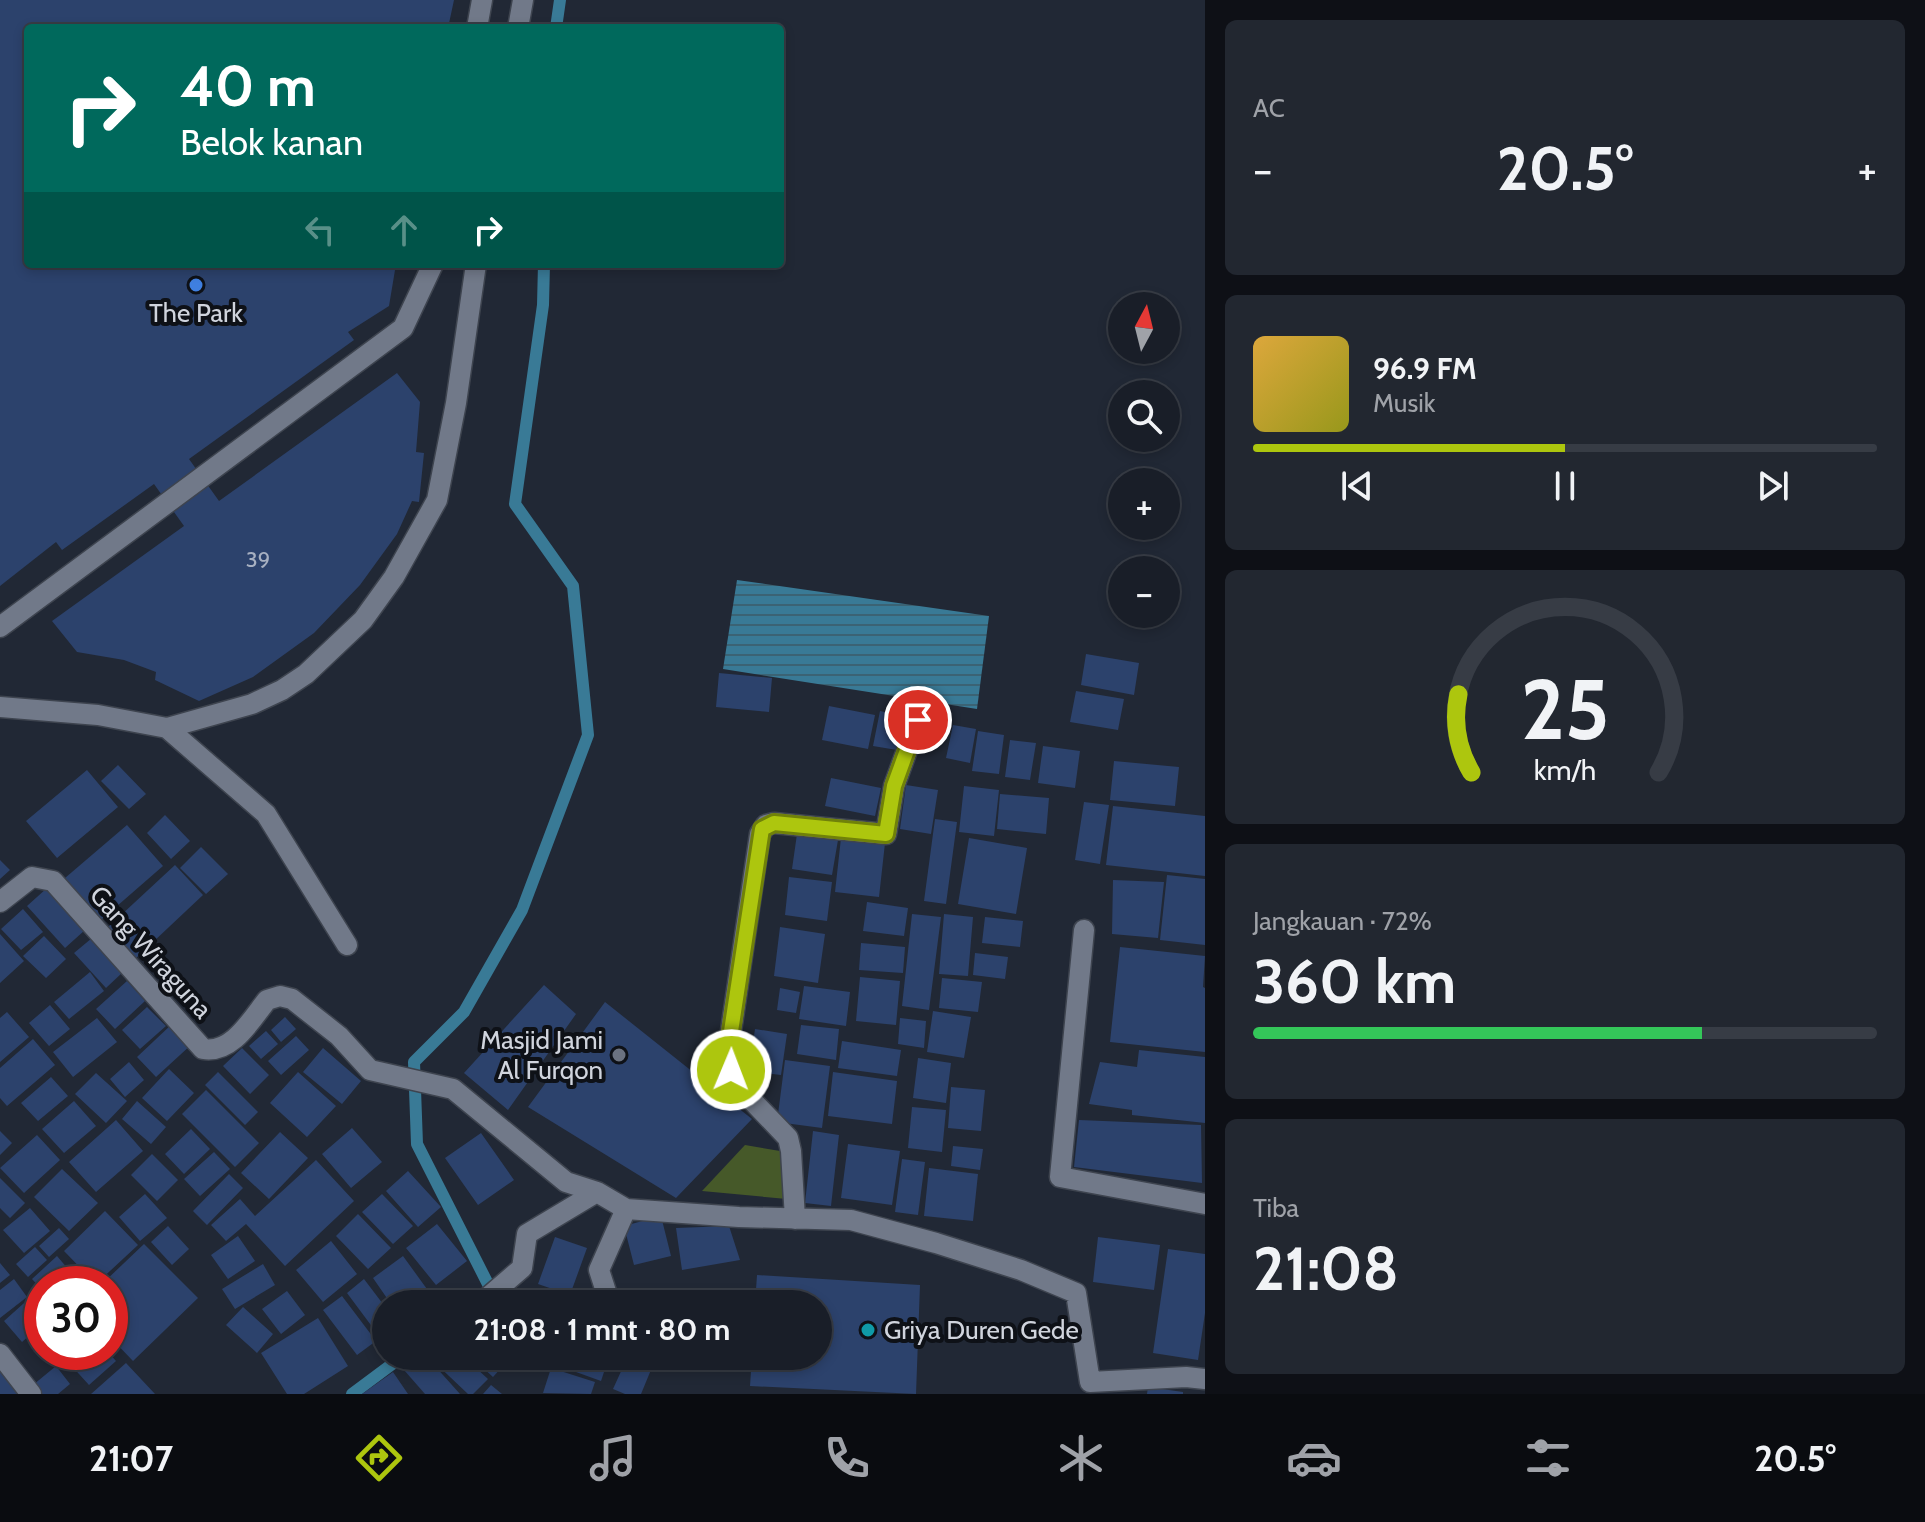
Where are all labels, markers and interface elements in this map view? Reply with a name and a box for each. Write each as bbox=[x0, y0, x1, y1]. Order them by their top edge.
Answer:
text: 40 m bbox=[180, 52, 316, 120]
icon: right bbox=[48, 56, 152, 160]
text: AC bbox=[1253, 92, 1285, 124]
text: Belok kanan bbox=[180, 120, 363, 164]
text: 20.5° bbox=[1497, 132, 1633, 205]
text: − bbox=[1253, 143, 1272, 196]
text: + bbox=[1858, 143, 1877, 196]
icon: left bbox=[298, 208, 342, 252]
icon: ahead bbox=[382, 208, 426, 252]
icon: right bbox=[466, 208, 510, 252]
marker: The Park bbox=[187, 276, 205, 294]
north arrow bbox=[1108, 292, 1180, 364]
map controls bbox=[1108, 292, 1180, 628]
place label: The Park bbox=[149, 297, 243, 329]
text: 96.9 FM bbox=[1373, 350, 1477, 387]
button: search bbox=[1108, 380, 1180, 452]
text: Musik bbox=[1373, 387, 1435, 419]
icon: previous bbox=[1335, 464, 1379, 508]
icon: pause bbox=[1543, 464, 1587, 508]
icon: next bbox=[1751, 464, 1795, 508]
button: + bbox=[1108, 468, 1180, 540]
house number: 39 bbox=[246, 546, 270, 573]
button: − bbox=[1108, 556, 1180, 628]
text: 25 bbox=[1521, 659, 1609, 760]
pin bbox=[884, 686, 952, 754]
icon: arrive bbox=[896, 698, 940, 742]
text: km/h bbox=[1534, 752, 1596, 787]
street label: Gang Wiraguna bbox=[83, 879, 219, 1025]
text: Jangkauan · 72% bbox=[1253, 905, 1432, 937]
text: 360 km bbox=[1253, 945, 1456, 1018]
place label: Masjid Jami Al Furqon bbox=[480, 1024, 603, 1086]
position arrow bbox=[689, 1028, 773, 1112]
marker: Masjid Jami Al Furqon bbox=[610, 1046, 628, 1064]
text: Tiba bbox=[1253, 1192, 1299, 1224]
text: 21:08 bbox=[1253, 1232, 1399, 1305]
speed limit sign: 30 bbox=[24, 1266, 128, 1370]
text: 21:08 · 1 mnt · 80 m bbox=[474, 1311, 730, 1348]
place label: Griya Duren Gede bbox=[884, 1314, 1079, 1346]
marker: Griya Duren Gede bbox=[859, 1321, 877, 1339]
icon: directions bbox=[351, 1430, 407, 1486]
icon: music bbox=[585, 1430, 641, 1486]
icon: phone bbox=[819, 1430, 875, 1486]
icon: climate bbox=[1053, 1430, 1109, 1486]
icon: car bbox=[1286, 1430, 1342, 1486]
icon: filters bbox=[1520, 1430, 1576, 1486]
text: 21:07 bbox=[89, 1436, 173, 1480]
text: 20.5° bbox=[1754, 1436, 1836, 1480]

